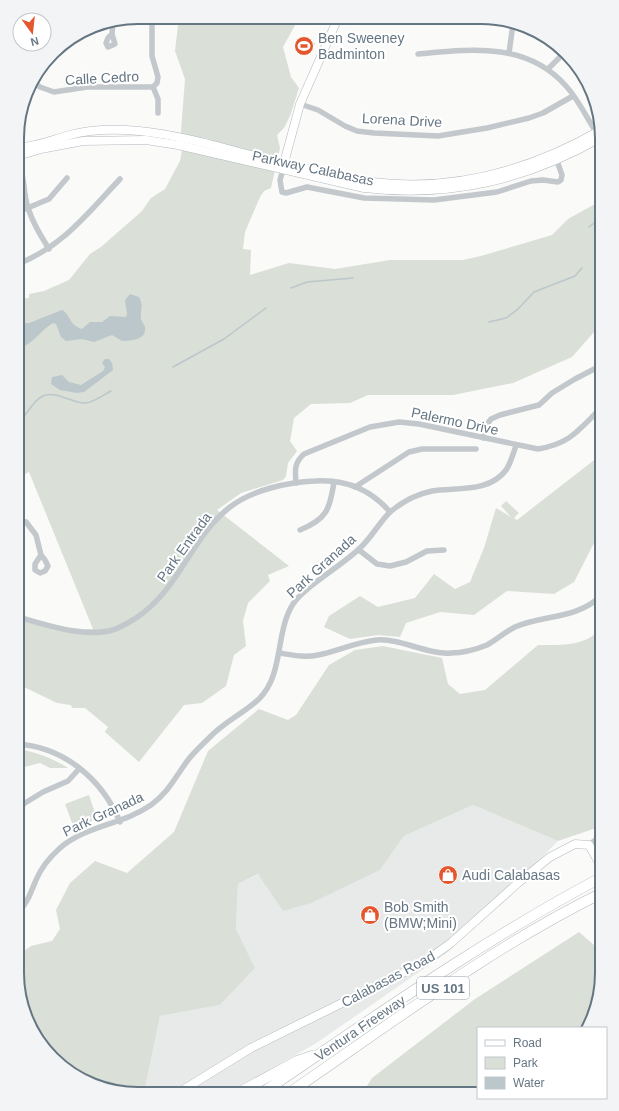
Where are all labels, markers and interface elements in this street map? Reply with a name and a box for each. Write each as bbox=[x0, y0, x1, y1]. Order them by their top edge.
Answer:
north arrow bbox=[12, 12, 52, 52]
place label: Ben Sweeney Badminton bbox=[318, 30, 404, 62]
text: N bbox=[29, 35, 40, 48]
sports icon: Ben Sweeney Badminton bbox=[293, 35, 315, 57]
street label: Calle Cedro bbox=[65, 68, 140, 88]
street label: Lorena Drive bbox=[362, 110, 443, 130]
street label: Parkway Calabasas bbox=[251, 147, 375, 189]
street label: Palermo Drive bbox=[410, 404, 500, 438]
street label: Park Entrada bbox=[154, 509, 215, 585]
street label: Park Granada bbox=[283, 531, 359, 601]
street label: Park Granada bbox=[60, 788, 146, 840]
shop icon: Audi Calabasas bbox=[437, 864, 459, 886]
place label: Audi Calabasas bbox=[462, 867, 560, 883]
place label: Bob Smith (BMW;Mini) bbox=[384, 899, 457, 931]
shop icon: Bob Smith (BMW;Mini) bbox=[359, 904, 381, 926]
street label: Calabasas Road bbox=[339, 948, 437, 1010]
road number: US 101 bbox=[417, 977, 469, 999]
street label: Ventura Freeway bbox=[312, 992, 408, 1064]
legend bbox=[477, 1027, 607, 1099]
text: Road bbox=[513, 1036, 542, 1050]
text: Park bbox=[513, 1056, 539, 1070]
text: Water bbox=[513, 1076, 545, 1090]

